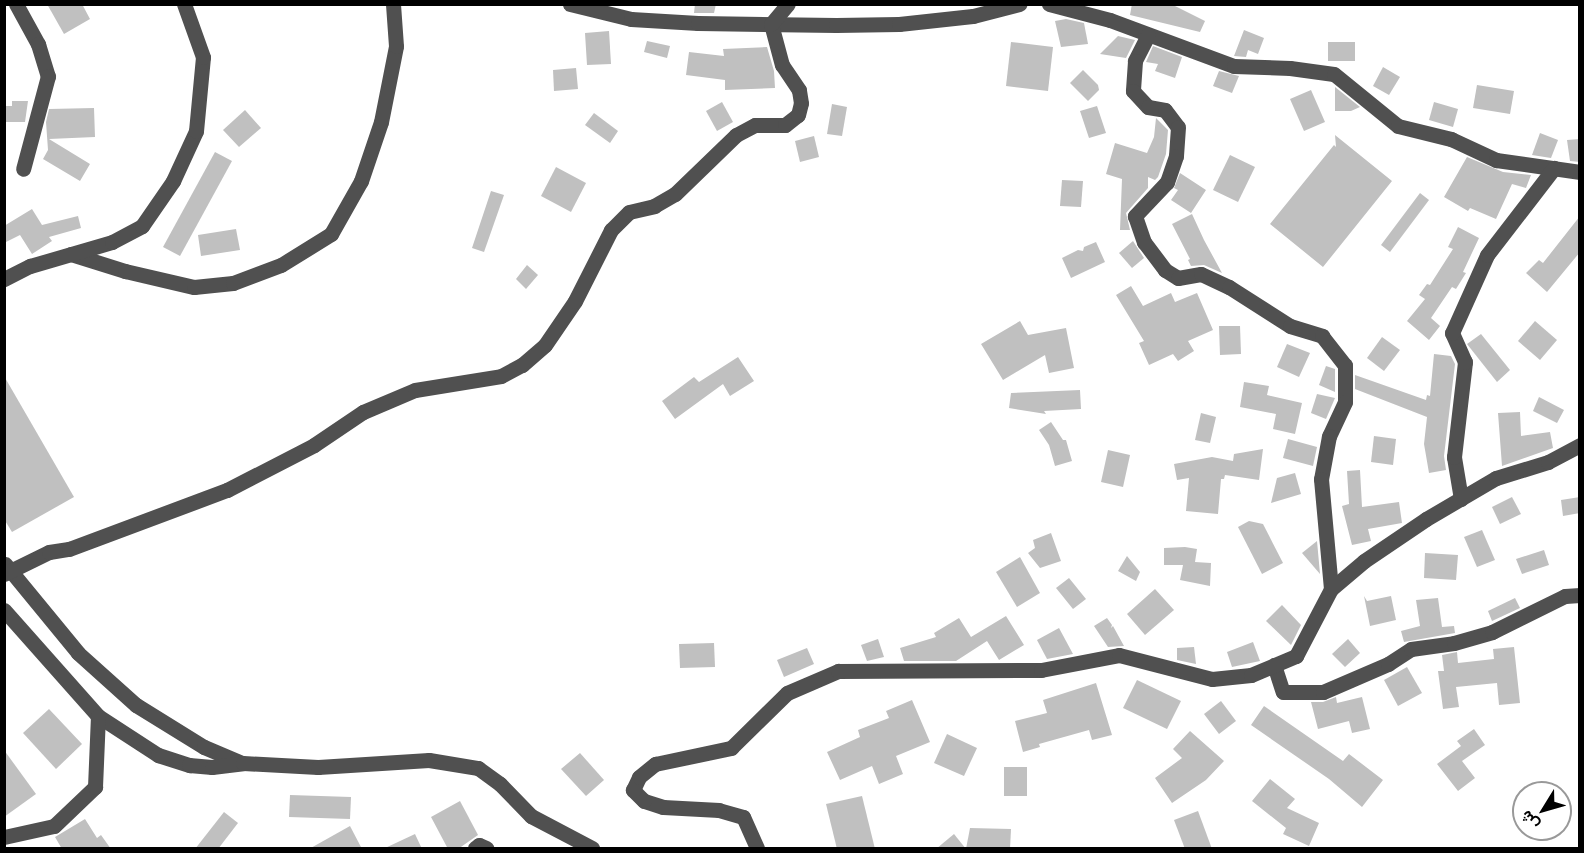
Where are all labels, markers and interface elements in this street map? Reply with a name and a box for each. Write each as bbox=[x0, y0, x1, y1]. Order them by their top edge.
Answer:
north arrow bbox=[1512, 781, 1572, 841]
text: ش bbox=[1515, 806, 1544, 835]

